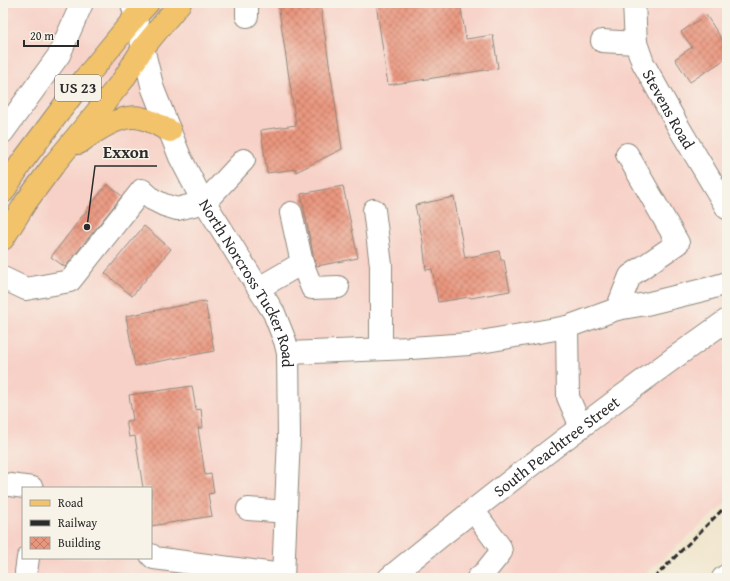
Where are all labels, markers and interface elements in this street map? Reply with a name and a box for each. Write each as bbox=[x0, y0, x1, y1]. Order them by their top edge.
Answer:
scale bar bbox=[24, 22, 78, 48]
text: 20 m bbox=[30, 27, 54, 44]
street label: Stevens Road bbox=[637, 65, 701, 154]
road number: US 23 bbox=[55, 75, 101, 101]
callout: Exxon bbox=[95, 137, 157, 166]
text: Exxon bbox=[103, 139, 149, 164]
street label: North Norcross Tucker Road bbox=[193, 194, 300, 368]
street label: South Peachtree Street bbox=[488, 390, 625, 502]
legend bbox=[22, 487, 152, 559]
text: Road bbox=[58, 494, 84, 511]
text: Railway bbox=[58, 514, 97, 531]
text: Building bbox=[58, 534, 101, 551]

